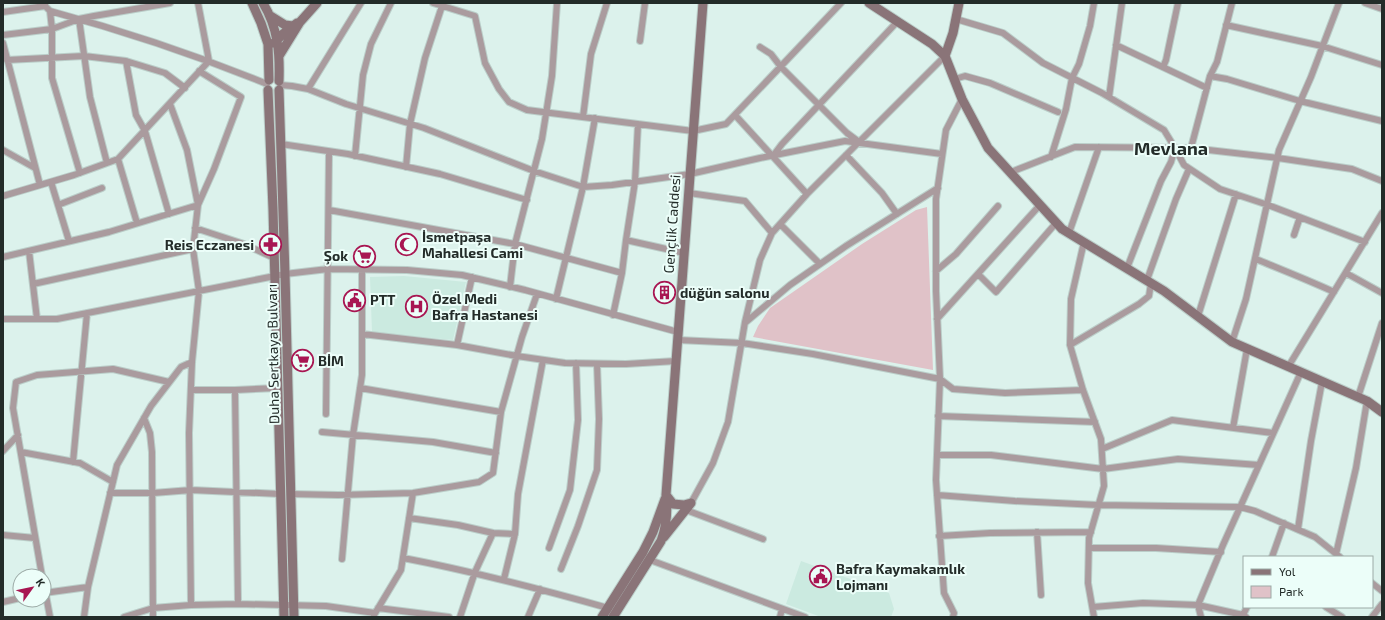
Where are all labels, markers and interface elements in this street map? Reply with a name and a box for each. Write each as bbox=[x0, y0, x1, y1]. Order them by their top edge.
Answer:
district label: Mevlana bbox=[1134, 137, 1208, 159]
street label: Gençlik Caddesi bbox=[660, 174, 684, 274]
place label: İsmetpaşa Mahallesi Cami bbox=[422, 228, 523, 261]
pharmacy icon: Reis Eczanesi bbox=[257, 232, 283, 258]
mosque icon: İsmetpaşa Mahallesi Cami bbox=[393, 232, 419, 258]
place label: Reis Eczanesi bbox=[165, 236, 254, 253]
supermarket icon: Şok bbox=[351, 243, 377, 269]
place label: Şok bbox=[324, 247, 348, 265]
building icon: düğün salonu bbox=[652, 280, 678, 306]
street label: Duha Sertkaya Bulvarı bbox=[263, 284, 282, 424]
place label: düğün salonu bbox=[680, 284, 770, 301]
public building icon: PTT bbox=[342, 287, 368, 313]
place label: Özel Medi Bafra Hastanesi bbox=[432, 290, 538, 323]
place label: PTT bbox=[370, 291, 396, 308]
hospital icon: Özel Medi Bafra Hastanesi bbox=[403, 294, 429, 320]
supermarket icon: BİM bbox=[289, 348, 315, 374]
place label: BİM bbox=[318, 352, 344, 369]
legend bbox=[1243, 556, 1373, 608]
place label: Bafra Kaymakamlık Lojmanı bbox=[836, 560, 965, 593]
public building icon: Bafra Kaymakamlık Lojmanı bbox=[807, 564, 833, 590]
text: Yol bbox=[1279, 564, 1296, 578]
north arrow bbox=[12, 568, 52, 608]
text: K bbox=[33, 576, 48, 589]
text: Park bbox=[1279, 584, 1304, 598]

